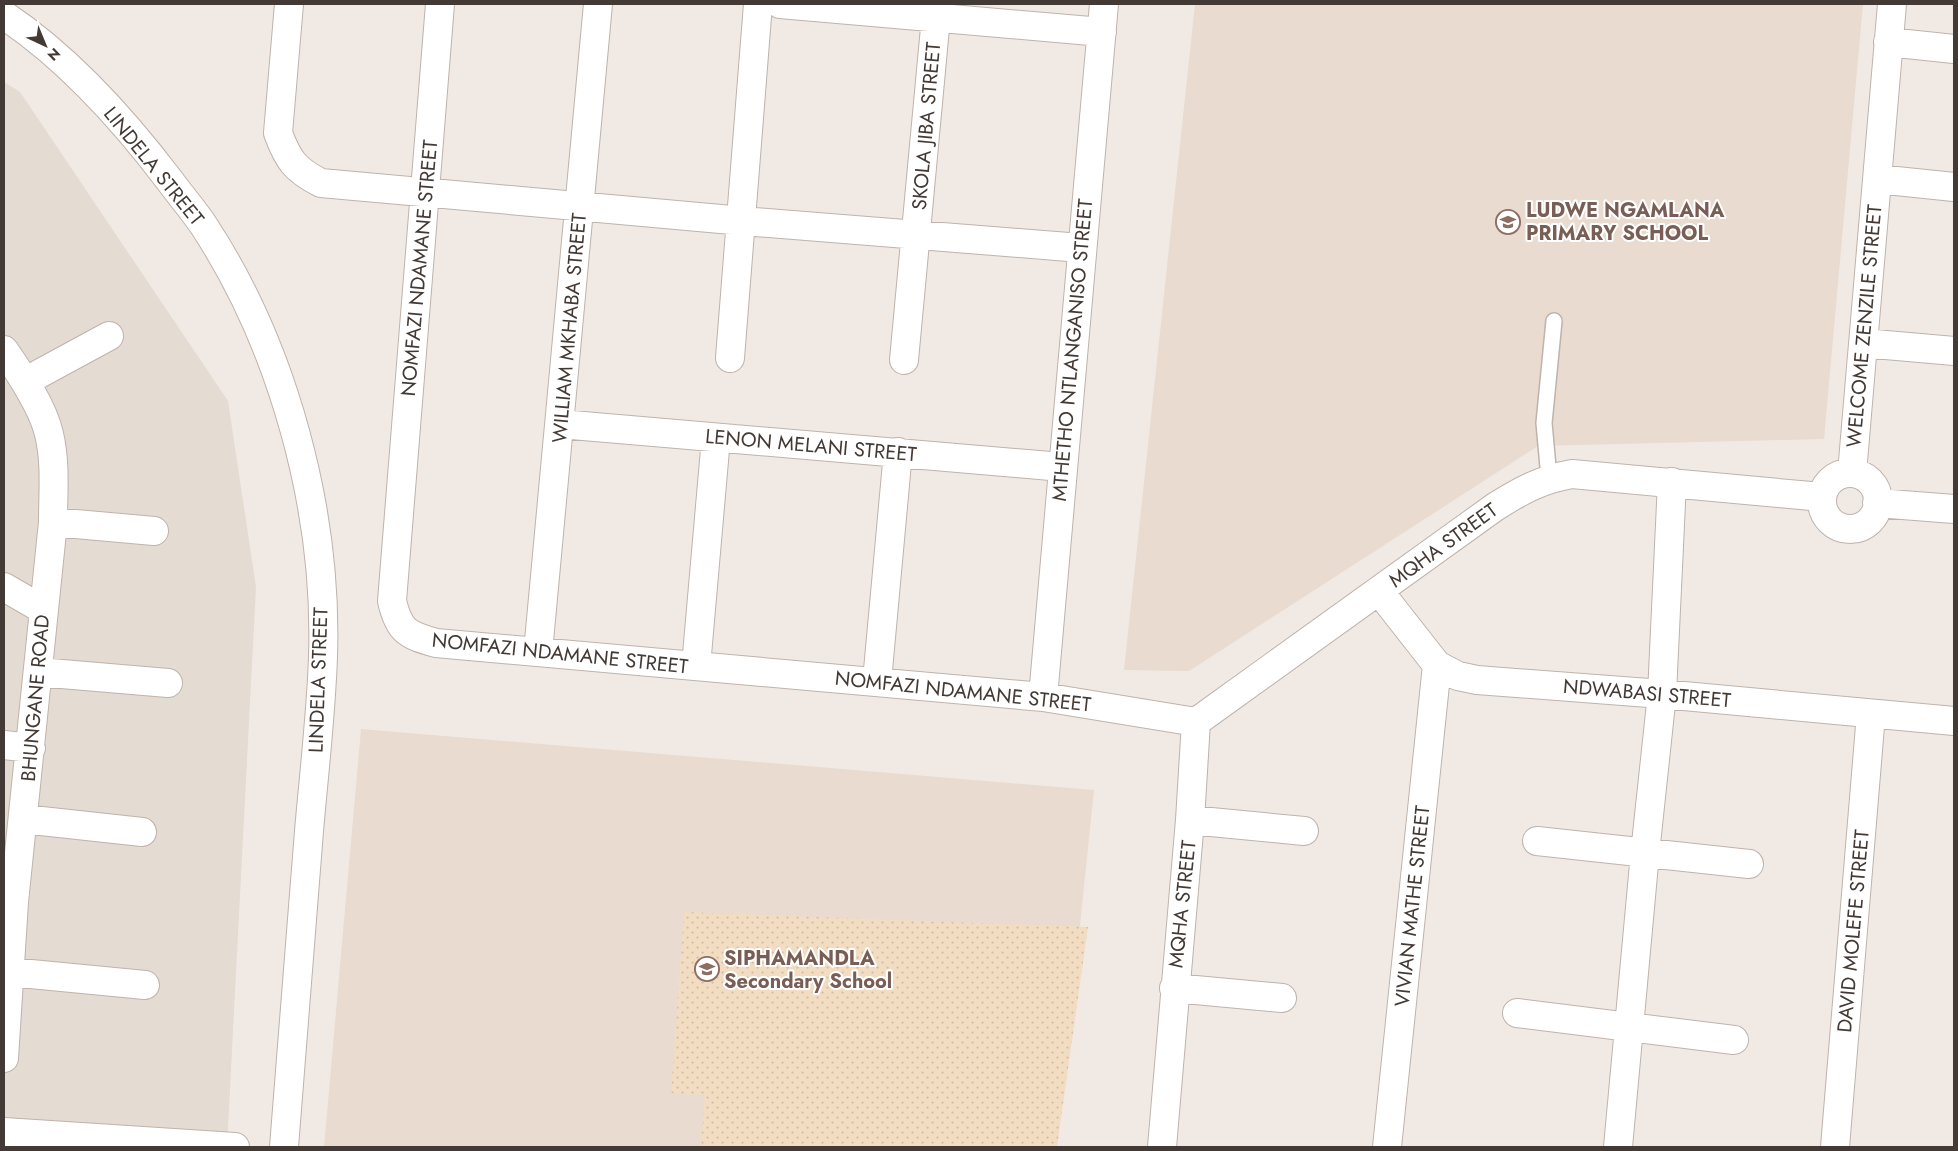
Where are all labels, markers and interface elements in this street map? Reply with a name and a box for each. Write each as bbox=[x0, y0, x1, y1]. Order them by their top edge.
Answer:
north arrow bbox=[20, 20, 70, 70]
street label: SKOLA JIBA STREET bbox=[905, 40, 948, 211]
text: N bbox=[43, 43, 65, 65]
street label: LINDELA STREET bbox=[97, 101, 211, 233]
street label: NOMFAZI NDAMANE STREET bbox=[394, 138, 445, 398]
place label: LUDWE NGAMLANA PRIMARY SCHOOL bbox=[1526, 196, 1725, 248]
street label: MTHETHO NTLANGANISO STREET bbox=[1045, 197, 1100, 502]
street label: WELCOME ZENZILE STREET bbox=[1839, 203, 1890, 449]
school or university icon: LUDWE NGAMLANA PRIMARY SCHOOL bbox=[1495, 209, 1521, 235]
street label: WILLIAM MKHABA STREET bbox=[545, 211, 594, 444]
street label: LENON MELANI STREET bbox=[704, 422, 918, 469]
street label: MQHA STREET bbox=[1383, 496, 1504, 595]
street label: LINDELA STREET bbox=[301, 606, 336, 753]
street label: BHUNGANE ROAD bbox=[14, 613, 57, 783]
street label: NOMFAZI NDAMANE STREET bbox=[430, 626, 690, 681]
street label: NOMFAZI NDAMANE STREET bbox=[833, 664, 1093, 719]
street label: NDWABASI STREET bbox=[1562, 672, 1733, 715]
street label: VIVIAN MATHE STREET bbox=[1388, 803, 1438, 1008]
street label: DAVID MOLEFE STREET bbox=[1830, 828, 1877, 1034]
street label: MQHA STREET bbox=[1161, 838, 1204, 969]
place label: SIPHAMANDLA Secondary School bbox=[724, 944, 892, 996]
school or university icon: SIPHAMANDLA Secondary School bbox=[694, 956, 720, 982]

